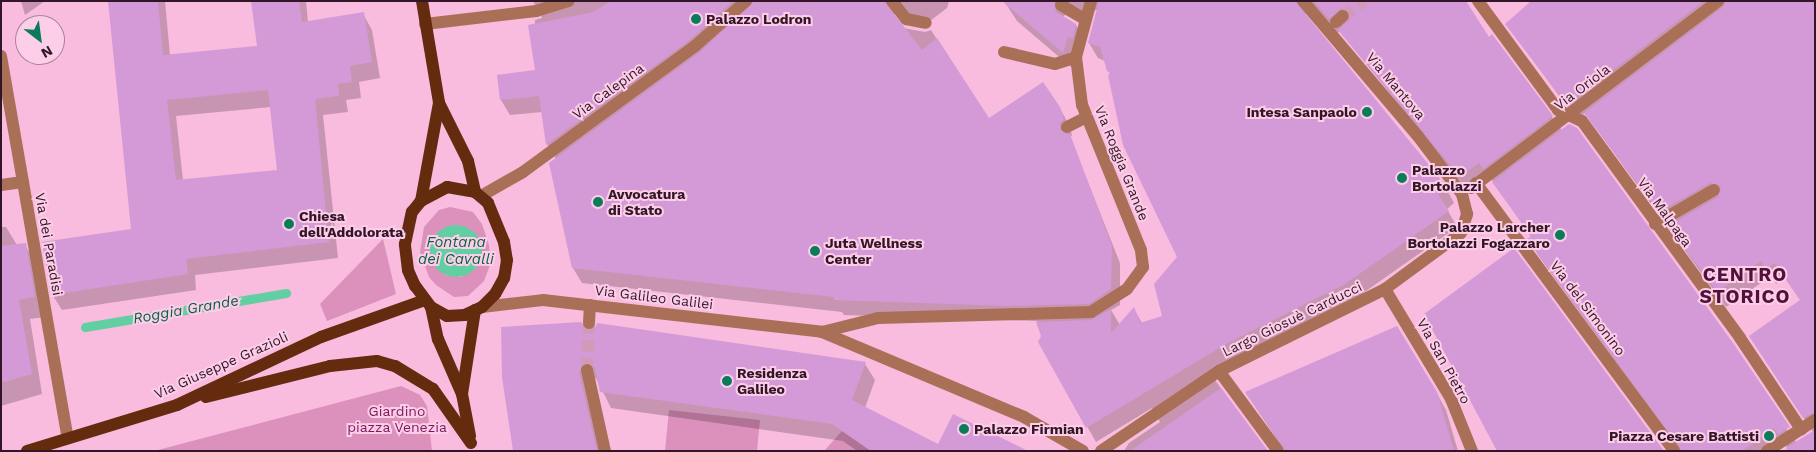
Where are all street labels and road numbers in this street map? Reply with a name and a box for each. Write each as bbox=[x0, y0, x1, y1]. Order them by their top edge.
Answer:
street label: Via Mantova bbox=[1363, 49, 1429, 123]
street label: Via Calepina bbox=[569, 59, 647, 123]
street label: Via Oriola bbox=[1551, 60, 1613, 114]
street label: Via Roggia Grande bbox=[1091, 103, 1153, 223]
street label: Via Malpaga bbox=[1634, 174, 1696, 250]
street label: Via dei Paradisi bbox=[32, 191, 66, 297]
street label: Via del Simonino bbox=[1547, 257, 1629, 359]
street label: Largo Giosuè Carducci bbox=[1219, 278, 1365, 360]
street label: Via Galileo Galilei bbox=[594, 281, 714, 313]
street label: Via San Pietro bbox=[1413, 315, 1475, 407]
street label: Via Giuseppe Grazioli bbox=[151, 328, 291, 402]

